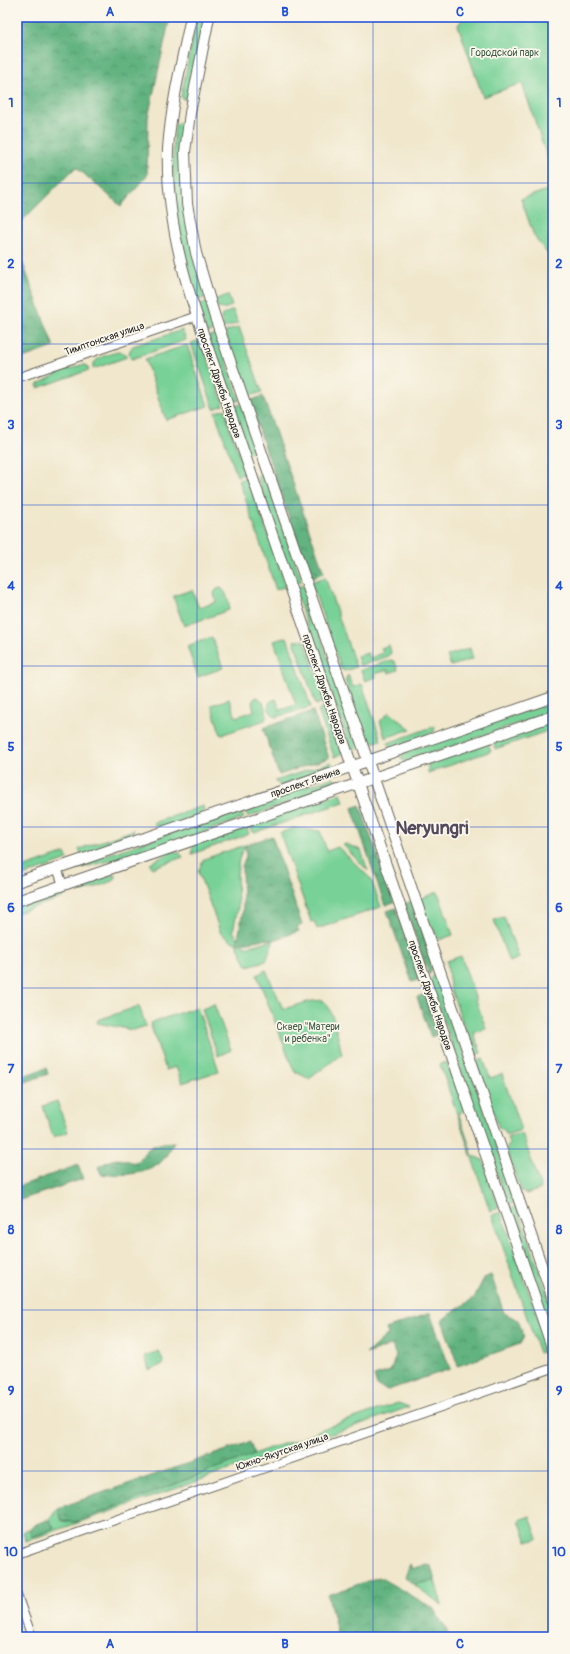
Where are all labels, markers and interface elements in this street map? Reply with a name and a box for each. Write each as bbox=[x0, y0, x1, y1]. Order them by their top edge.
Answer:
text: A bbox=[106, 4, 115, 20]
text: B bbox=[281, 4, 289, 20]
text: C bbox=[456, 4, 464, 20]
park label: Городской парк bbox=[471, 47, 539, 59]
text: 1 bbox=[8, 95, 14, 111]
text: 1 bbox=[556, 95, 562, 111]
text: 2 bbox=[7, 256, 15, 272]
text: 2 bbox=[555, 256, 563, 272]
street label: Тимптонская улица bbox=[63, 320, 146, 358]
street label: проспект Дружбы Народов bbox=[195, 327, 244, 440]
text: 3 bbox=[7, 417, 15, 433]
text: 3 bbox=[555, 417, 563, 433]
text: 4 bbox=[7, 578, 15, 594]
text: 4 bbox=[555, 578, 563, 594]
street label: проспект Дружбы Народов bbox=[300, 633, 349, 746]
text: 5 bbox=[7, 739, 15, 755]
text: 5 bbox=[555, 739, 563, 755]
street label: проспект Ленина bbox=[269, 765, 342, 800]
district label: Neryungri bbox=[395, 817, 469, 840]
text: 6 bbox=[7, 900, 15, 916]
text: 6 bbox=[555, 900, 563, 916]
street label: проспект Дружбы Народов bbox=[406, 939, 455, 1052]
park label: Сквер "Матери и ребенка" bbox=[276, 1021, 340, 1045]
text: 7 bbox=[8, 1061, 15, 1077]
text: 7 bbox=[556, 1061, 563, 1077]
text: 8 bbox=[8, 1222, 15, 1238]
text: 8 bbox=[556, 1222, 563, 1238]
text: 9 bbox=[8, 1383, 15, 1399]
text: 9 bbox=[556, 1383, 563, 1399]
street label: Южно-Якутская улица bbox=[235, 1430, 330, 1473]
text: 10 bbox=[4, 1544, 18, 1560]
text: 10 bbox=[552, 1544, 566, 1560]
text: A bbox=[106, 1636, 115, 1652]
text: B bbox=[281, 1636, 289, 1652]
text: C bbox=[456, 1636, 464, 1652]

